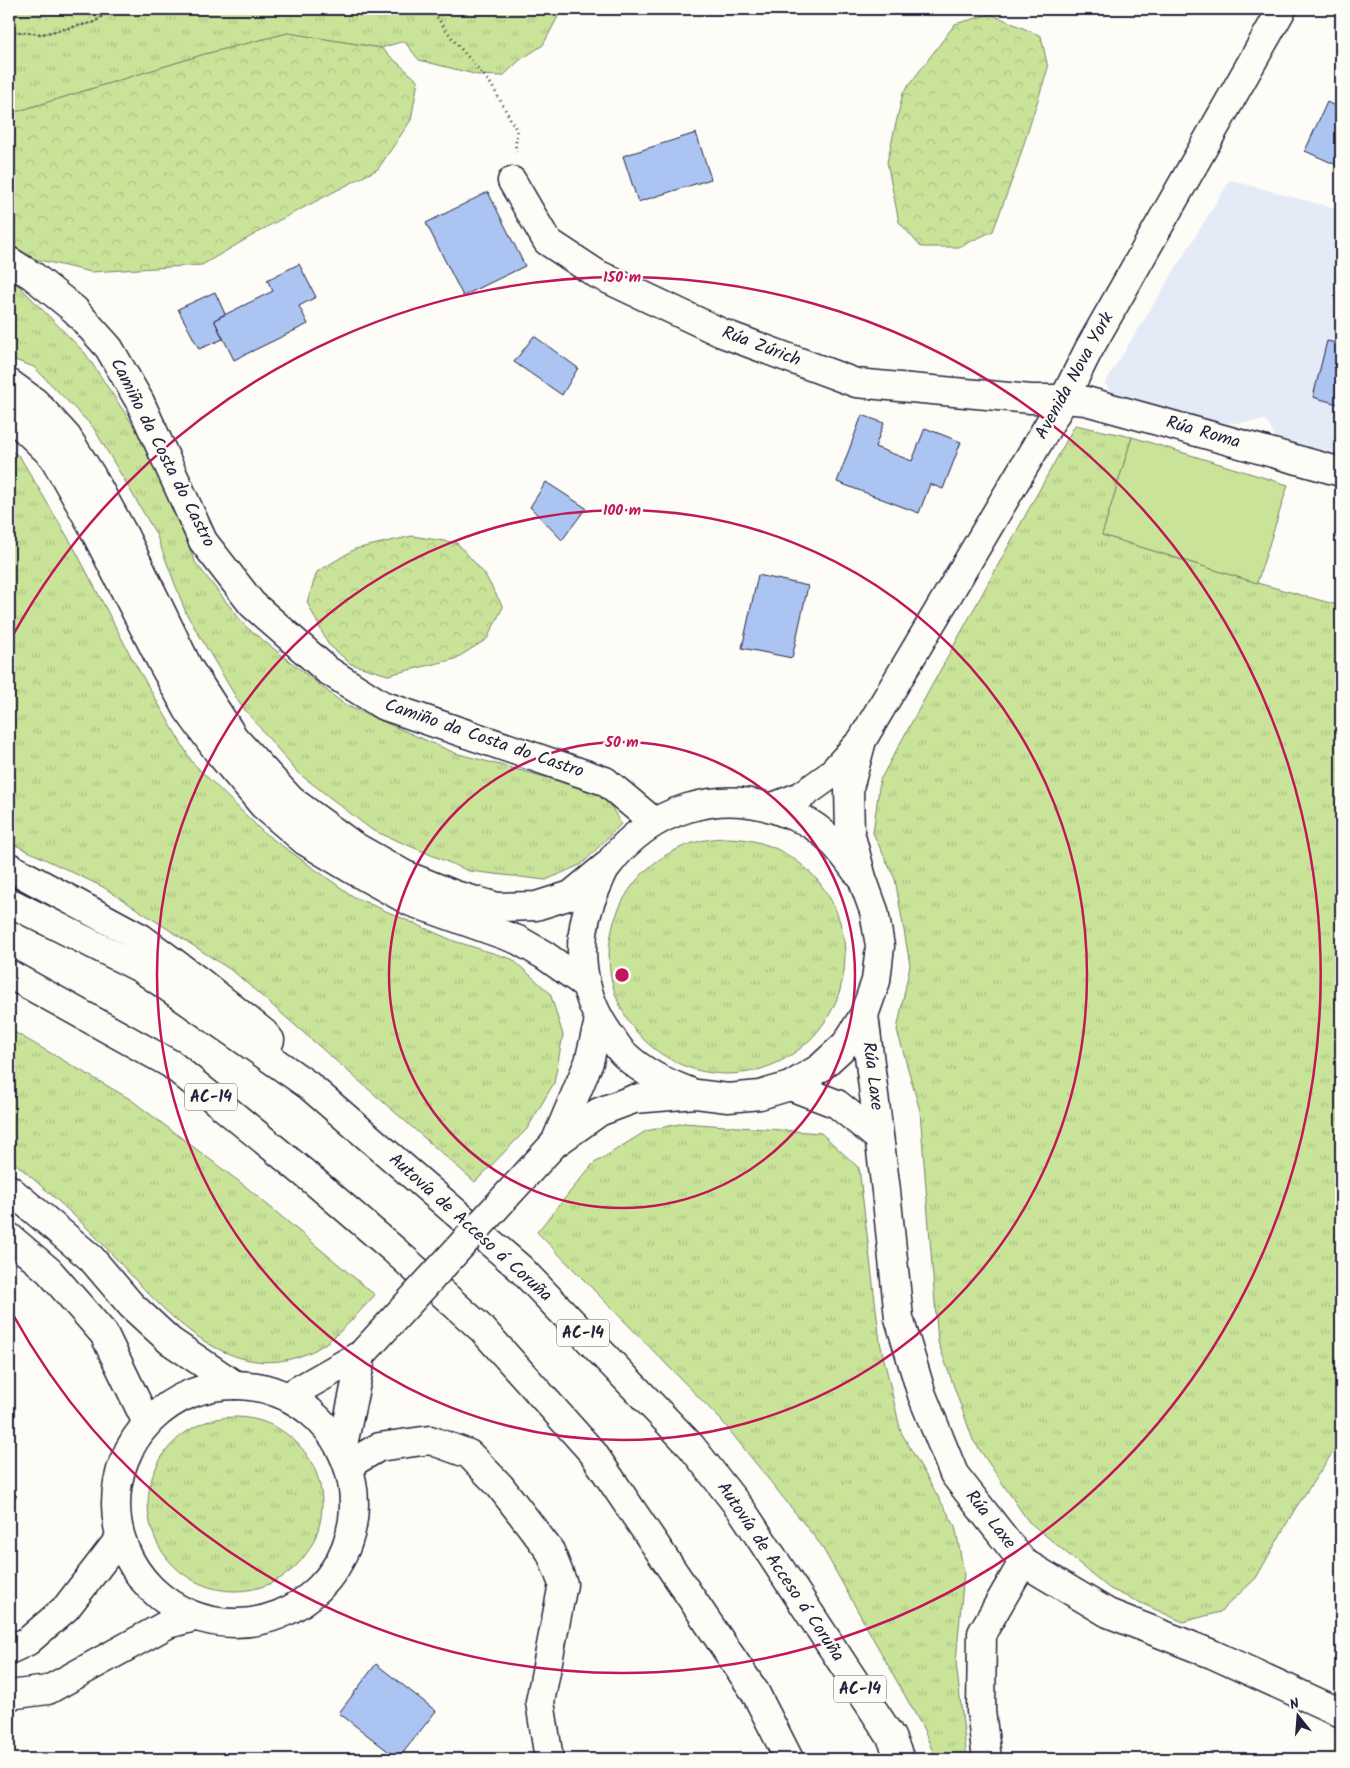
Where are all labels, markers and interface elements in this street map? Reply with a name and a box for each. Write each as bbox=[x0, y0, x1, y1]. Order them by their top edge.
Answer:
text: 150 m bbox=[603, 266, 641, 290]
street label: Avenida Nova York bbox=[1028, 307, 1122, 445]
street label: Rúa Zúrich bbox=[717, 319, 805, 375]
street label: Camiño da Costa do Castro bbox=[102, 353, 222, 553]
street label: Rúa Roma bbox=[1162, 409, 1244, 457]
text: 100 m bbox=[603, 499, 641, 523]
street label: Camiño da Costa do Castro bbox=[380, 691, 588, 787]
text: 50 m bbox=[604, 731, 639, 755]
centre of rings bbox=[613, 966, 631, 984]
street label: Rúa Laxe bbox=[853, 1040, 891, 1112]
road number: AC-14 bbox=[185, 1084, 237, 1110]
street label: Autovía de Acceso á Coruña bbox=[382, 1146, 558, 1310]
road number: AC-14 bbox=[557, 1320, 609, 1346]
street label: Autovía de Acceso á Coruña bbox=[709, 1476, 851, 1668]
street label: Rúa Laxe bbox=[957, 1484, 1023, 1556]
road number: AC-14 bbox=[834, 1676, 886, 1702]
north arrow bbox=[1272, 1690, 1322, 1740]
text: N bbox=[1287, 1693, 1302, 1716]

